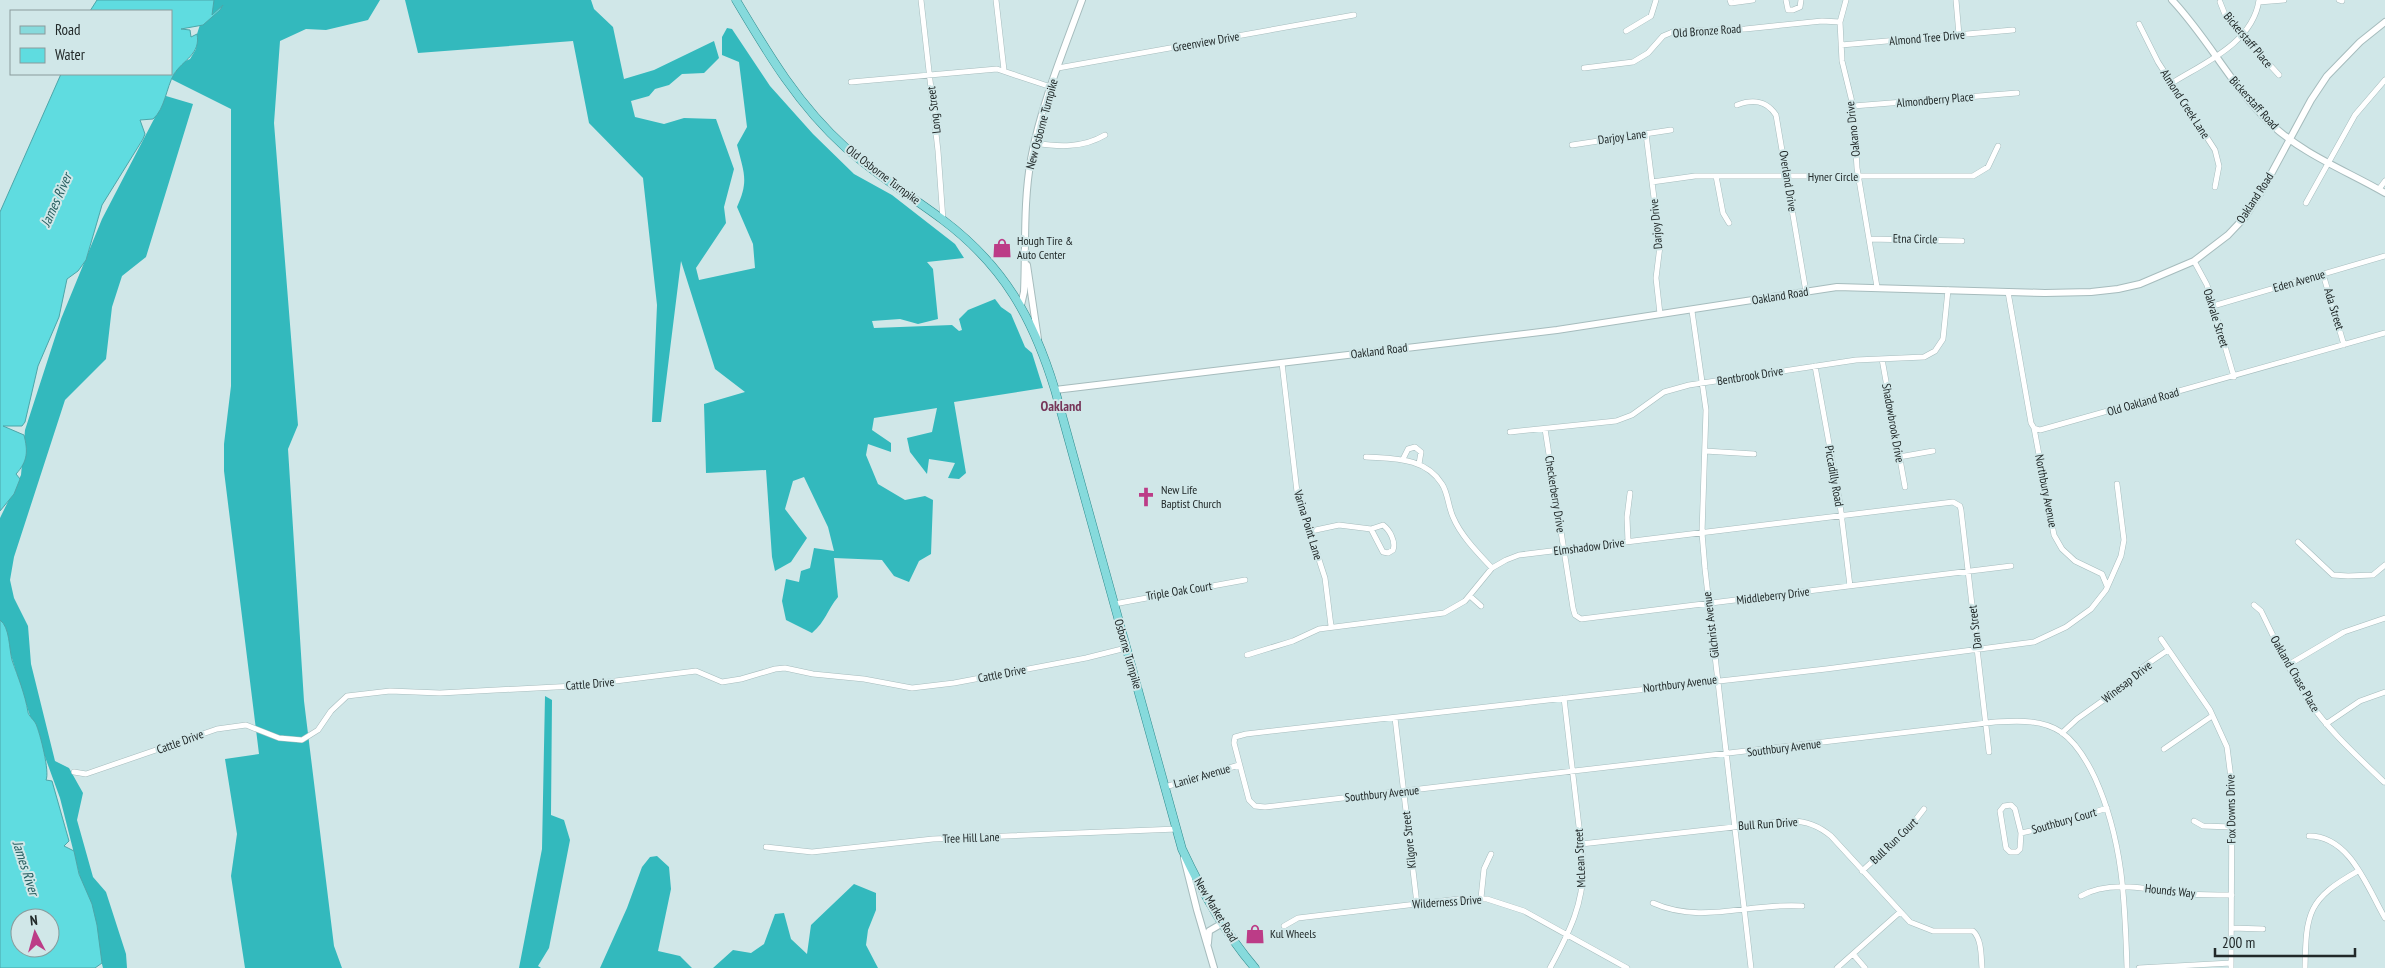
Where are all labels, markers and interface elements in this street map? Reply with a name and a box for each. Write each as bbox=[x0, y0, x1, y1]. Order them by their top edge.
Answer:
street label: Bickerstaff Place bbox=[2221, 9, 2276, 71]
legend bbox=[10, 10, 172, 75]
text: Road bbox=[55, 20, 81, 39]
street label: Old Bronze Road bbox=[1672, 21, 1742, 40]
street label: Almond Tree Drive bbox=[1888, 27, 1965, 48]
street label: Greenview Drive bbox=[1171, 28, 1241, 55]
text: Water bbox=[55, 45, 86, 64]
street label: Almond Creek Lane bbox=[2157, 66, 2213, 141]
street label: Bickerstaff Road bbox=[2226, 73, 2282, 132]
street label: New Osborne Turnpike bbox=[1022, 77, 1061, 171]
street label: Long Street bbox=[923, 85, 944, 135]
street label: Almondberry Place bbox=[1896, 89, 1974, 110]
street label: Oakano Drive bbox=[1842, 101, 1863, 158]
street label: Darjoy Lane bbox=[1597, 126, 1647, 147]
street label: Old Osborne Turnpike bbox=[843, 142, 924, 207]
street label: Overland Drive bbox=[1776, 149, 1801, 213]
water label: James River bbox=[36, 169, 77, 230]
street label: Hyner Circle bbox=[1808, 169, 1858, 184]
street label: Oakland Road bbox=[2233, 170, 2276, 226]
street label: Darjoy Drive bbox=[1646, 198, 1665, 250]
street label: Etna Circle bbox=[1893, 231, 1937, 246]
place label: Hough Tire & Auto Center bbox=[1017, 233, 1073, 262]
shop icon: Hough Tire & Auto Center bbox=[991, 237, 1013, 259]
street label: Eden Avenue bbox=[2271, 266, 2327, 295]
street label: Oakland Road bbox=[1751, 284, 1809, 307]
street label: Ada Street bbox=[2321, 286, 2348, 332]
street label: Oakvale Street bbox=[2200, 287, 2233, 350]
street label: Oakland Road bbox=[1350, 340, 1408, 361]
street label: Bentbrook Drive bbox=[1716, 363, 1784, 388]
street label: Shadowbrook Drive bbox=[1879, 382, 1908, 464]
street label: Old Oakland Road bbox=[2105, 384, 2181, 419]
district label: Oakland bbox=[1041, 397, 1082, 415]
street label: Piccadilly Road bbox=[1822, 444, 1847, 508]
street label: Northbury Avenue bbox=[2032, 453, 2061, 529]
street label: Checkerberry Drive bbox=[1542, 454, 1569, 534]
place label: New Life Baptist Church bbox=[1161, 482, 1221, 511]
church icon: New Life Baptist Church bbox=[1135, 486, 1157, 508]
street label: Varina Point Lane bbox=[1290, 487, 1326, 562]
street label: Elmshadow Drive bbox=[1553, 535, 1625, 558]
street label: Triple Oak Court bbox=[1145, 578, 1214, 603]
street label: Middleberry Drive bbox=[1735, 584, 1810, 607]
street label: Gilchrist Avenue bbox=[1699, 591, 1722, 659]
street label: Dan Street bbox=[1964, 604, 1985, 650]
street label: Osborne Turnpike bbox=[1111, 617, 1146, 691]
street label: Oakland Chase Place bbox=[2267, 633, 2323, 715]
street label: Winesap Drive bbox=[2099, 657, 2155, 706]
street label: Cattle Drive bbox=[977, 661, 1027, 686]
street label: Northbury Avenue bbox=[1642, 672, 1718, 695]
street label: Cattle Drive bbox=[565, 674, 615, 693]
street label: Cattle Drive bbox=[154, 726, 205, 757]
street label: Southbury Avenue bbox=[1746, 736, 1822, 759]
street label: Lanier Avenue bbox=[1172, 760, 1232, 791]
street label: Fox Downs Drive bbox=[2222, 774, 2239, 844]
street label: Southbury Avenue bbox=[1344, 782, 1420, 805]
street label: Southbury Court bbox=[2030, 804, 2099, 837]
street label: Kilgore Street bbox=[1398, 810, 1419, 869]
street label: Bull Run Drive bbox=[1738, 814, 1798, 833]
street label: Bull Run Court bbox=[1867, 814, 1921, 867]
street label: McLean Street bbox=[1570, 828, 1589, 888]
street label: Tree Hill Lane bbox=[942, 829, 1000, 846]
water label: James River bbox=[8, 837, 44, 900]
street label: New Market Road bbox=[1191, 875, 1241, 945]
street label: Hounds Way bbox=[2144, 880, 2197, 901]
street label: Wilderness Drive bbox=[1412, 892, 1482, 911]
north arrow bbox=[10, 908, 60, 958]
text: N bbox=[29, 911, 38, 929]
shop icon: Kul Wheels bbox=[1244, 923, 1266, 945]
place label: Kul Wheels bbox=[1270, 926, 1316, 941]
scale bar bbox=[2215, 926, 2355, 958]
text: 200 m bbox=[2222, 933, 2255, 952]

